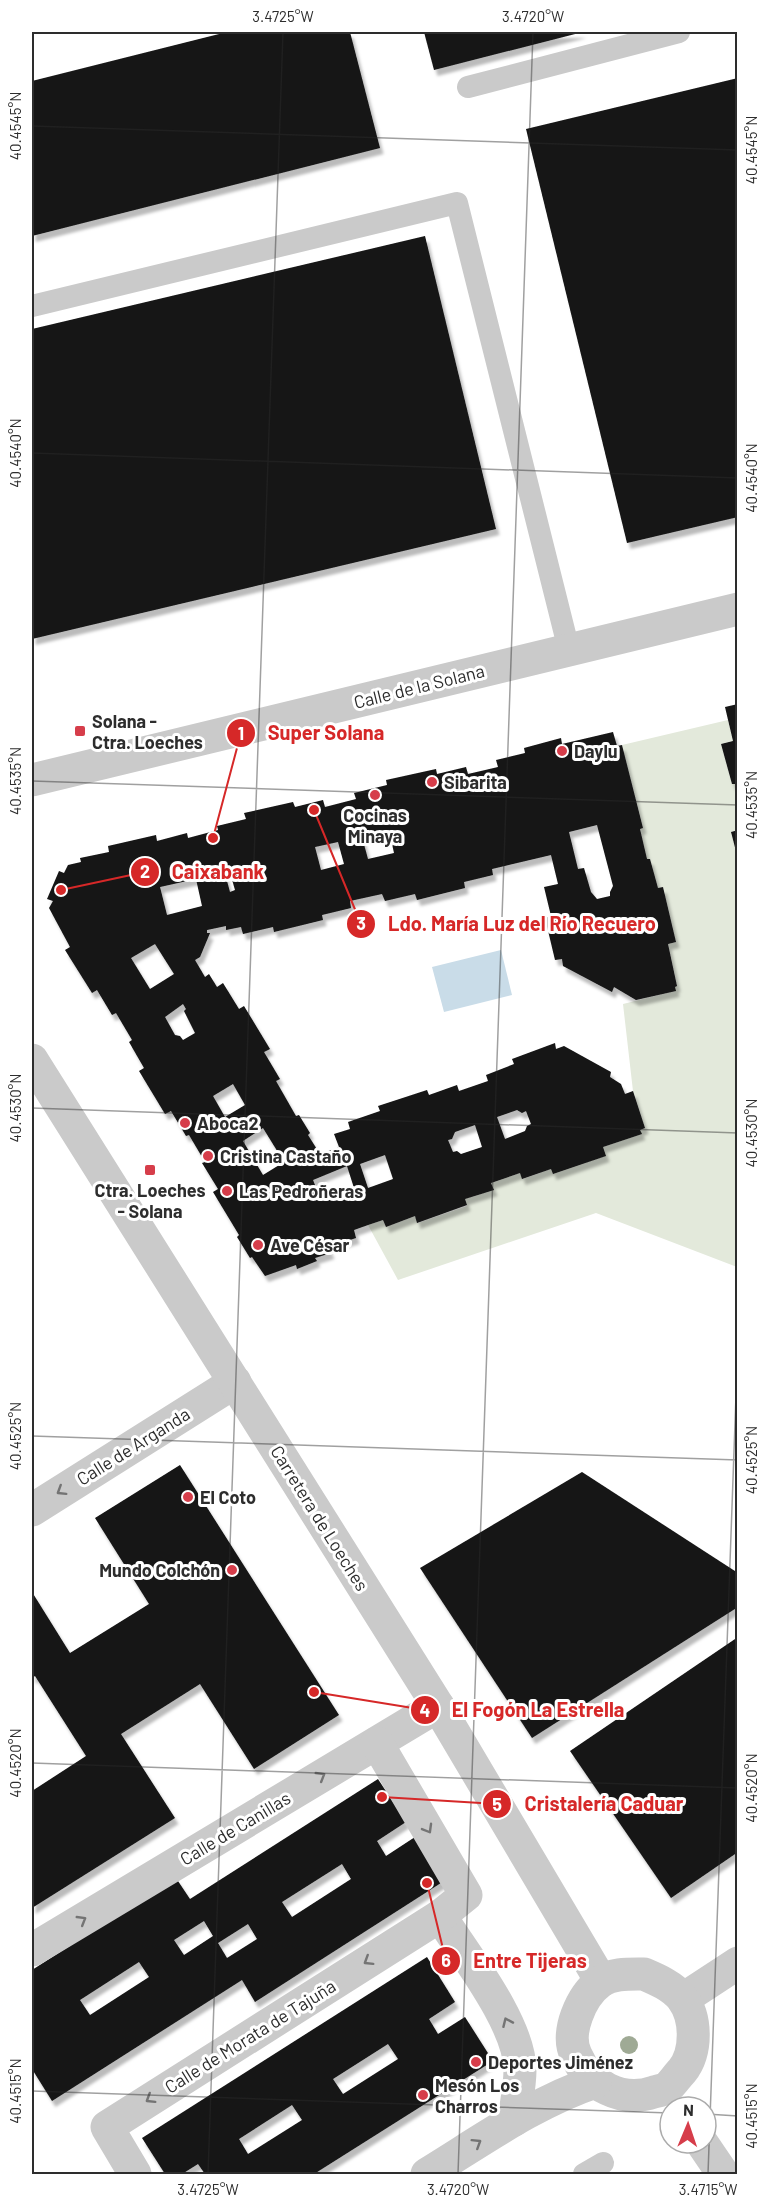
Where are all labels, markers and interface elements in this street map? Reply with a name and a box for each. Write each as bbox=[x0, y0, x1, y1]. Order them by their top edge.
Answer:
text: 3.4725°W bbox=[252, 7, 314, 25]
text: 3.4720°W bbox=[502, 7, 564, 25]
text: 40.4545°N bbox=[6, 92, 24, 160]
text: 40.4545°N bbox=[742, 116, 760, 184]
text: 40.4540°N bbox=[6, 418, 24, 488]
text: 40.4540°N bbox=[742, 443, 760, 513]
street label: Calle de la Solana bbox=[351, 659, 487, 713]
place label: Solana - Ctra. Loeches bbox=[92, 710, 203, 753]
callout: Super Solana bbox=[226, 714, 397, 752]
text: Super Solana bbox=[268, 720, 384, 744]
text: 1 bbox=[238, 722, 244, 744]
marker: Solana - Ctra. Loeches bbox=[73, 724, 87, 738]
place label: Daylu bbox=[574, 740, 618, 762]
marker: Daylu bbox=[555, 744, 569, 758]
text: 40.4535°N bbox=[6, 747, 24, 815]
place label: Sibarita bbox=[444, 771, 507, 793]
text: 40.4535°N bbox=[742, 771, 760, 839]
marker: Sibarita bbox=[425, 775, 439, 789]
marker: Cocinas Minaya bbox=[368, 788, 382, 802]
place label: Cocinas Minaya bbox=[343, 804, 407, 847]
callout: Caixabank bbox=[130, 853, 276, 891]
text: Caixabank bbox=[172, 859, 265, 883]
text: 2 bbox=[140, 860, 150, 882]
callout: Ldo. María Luz del Río Recuero bbox=[346, 905, 668, 943]
text: Ldo. María Luz del Río Recuero bbox=[388, 911, 656, 935]
text: 3 bbox=[356, 912, 366, 934]
text: 40.4530°N bbox=[6, 1074, 24, 1142]
text: 40.4530°N bbox=[742, 1099, 760, 1167]
place label: Aboca2 bbox=[197, 1112, 259, 1134]
marker: Aboca2 bbox=[178, 1116, 192, 1130]
place label: Cristina Castaño bbox=[220, 1145, 351, 1167]
marker: Cristina Castaño bbox=[201, 1149, 215, 1163]
marker: Ctra. Loeches - Solana bbox=[143, 1163, 157, 1177]
place label: Ctra. Loeches - Solana bbox=[95, 1179, 205, 1222]
place label: Las Pedroñeras bbox=[239, 1180, 363, 1202]
marker: Las Pedroñeras bbox=[220, 1184, 234, 1198]
place label: Ave César bbox=[270, 1234, 349, 1256]
marker: Ave César bbox=[251, 1238, 265, 1252]
text: 40.4525°N bbox=[6, 1402, 24, 1470]
street label: Calle de Arganda bbox=[72, 1402, 194, 1490]
text: 40.4525°N bbox=[742, 1426, 760, 1494]
street label: Carretera de Loeches bbox=[266, 1441, 374, 1595]
one-way arrow bbox=[57, 1484, 67, 1496]
place label: El Coto bbox=[200, 1486, 256, 1508]
marker: El Coto bbox=[181, 1490, 195, 1504]
place label: Mundo Colchón bbox=[99, 1559, 220, 1581]
marker: Mundo Colchón bbox=[225, 1563, 239, 1577]
callout: El Fogón La Estrella bbox=[410, 1691, 636, 1729]
text: El Fogón La Estrella bbox=[452, 1697, 624, 1721]
text: 4 bbox=[420, 1699, 431, 1721]
text: 40.4520°N bbox=[6, 1728, 24, 1798]
text: 40.4520°N bbox=[742, 1753, 760, 1823]
one-way arrow bbox=[315, 1772, 325, 1784]
callout: Cristalería Caduar bbox=[482, 1785, 695, 1823]
street label: Calle de Canillas bbox=[176, 1786, 294, 1870]
text: Cristalería Caduar bbox=[525, 1791, 684, 1815]
text: 5 bbox=[492, 1793, 502, 1815]
one-way arrow bbox=[421, 1823, 432, 1833]
one-way arrow bbox=[76, 1916, 86, 1927]
callout: Entre Tijeras bbox=[431, 1942, 599, 1980]
text: Entre Tijeras bbox=[473, 1948, 587, 1972]
text: 6 bbox=[441, 1949, 451, 1971]
one-way arrow bbox=[364, 1954, 374, 1966]
street label: Calle de Morata de Tajuña bbox=[160, 1974, 340, 2098]
one-way arrow bbox=[502, 2018, 514, 2029]
place label: Deportes Jiménez bbox=[488, 2051, 633, 2073]
marker: Deportes Jiménez bbox=[469, 2055, 483, 2069]
text: 40.4515°N bbox=[6, 2058, 24, 2124]
place label: Mesón Los Charros bbox=[435, 2074, 519, 2117]
text: 40.4515°N bbox=[742, 2083, 760, 2149]
marker: Mesón Los Charros bbox=[416, 2088, 430, 2102]
one-way arrow bbox=[146, 2092, 156, 2104]
north arrow bbox=[658, 2095, 718, 2155]
text: N bbox=[683, 2100, 694, 2119]
one-way arrow bbox=[470, 2140, 481, 2151]
text: 3.4725°W bbox=[177, 2180, 239, 2198]
text: 3.4720°W bbox=[427, 2180, 489, 2198]
text: 3.4715°W bbox=[679, 2180, 737, 2198]

